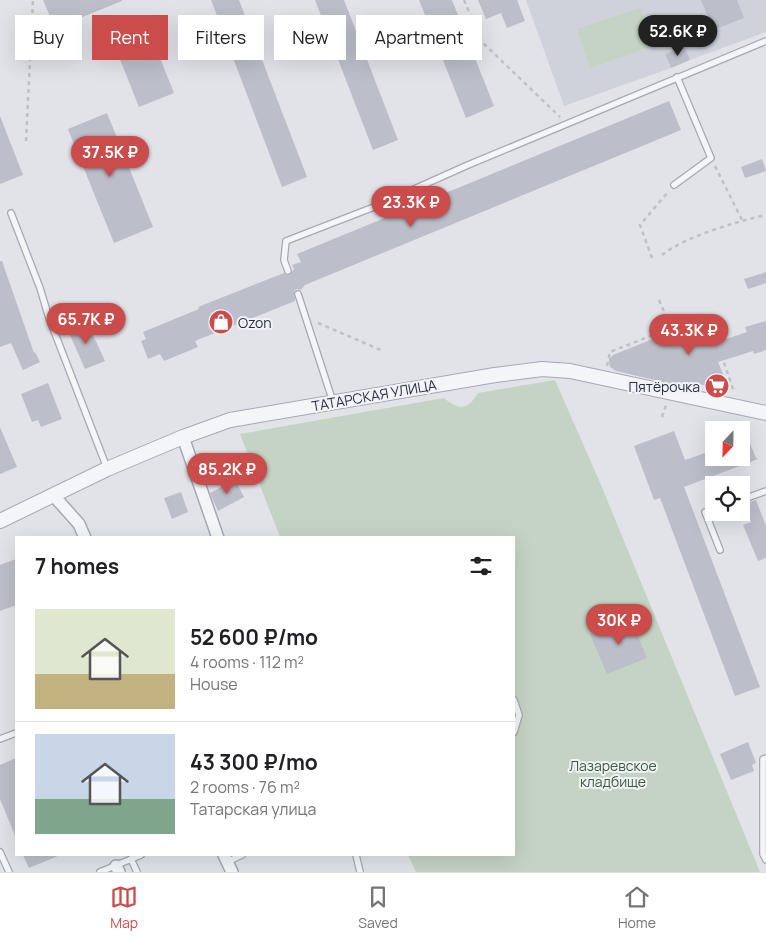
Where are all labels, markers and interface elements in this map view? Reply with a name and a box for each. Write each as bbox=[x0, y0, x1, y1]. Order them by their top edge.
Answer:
chip: Buy bbox=[15, 15, 82, 60]
chip: Rent bbox=[92, 15, 168, 60]
chip: Filters bbox=[178, 15, 264, 60]
chip: New bbox=[274, 15, 346, 60]
chip: Apartment bbox=[356, 15, 482, 60]
pin: 52.6K ₽ bbox=[632, 15, 724, 57]
text: 52.6K ₽ bbox=[649, 20, 707, 42]
pin: 37.5K ₽ bbox=[64, 136, 156, 178]
text: 37.5K ₽ bbox=[82, 141, 138, 163]
pin: 23.3K ₽ bbox=[365, 186, 457, 228]
text: 23.3K ₽ bbox=[382, 191, 440, 213]
pin: 65.7K ₽ bbox=[40, 302, 132, 345]
text: 65.7K ₽ bbox=[58, 308, 114, 330]
shop icon: Ozon bbox=[208, 309, 234, 335]
place label: Ozon bbox=[238, 313, 272, 332]
pin: 43.3K ₽ bbox=[643, 314, 735, 356]
text: 43.3K ₽ bbox=[660, 319, 718, 341]
supermarket icon: Пятёрочка bbox=[704, 373, 730, 399]
street label: ТАТАРСКАЯ УЛИЦА bbox=[310, 375, 438, 415]
place label: Пятёрочка bbox=[628, 377, 700, 396]
north arrow bbox=[705, 421, 750, 466]
map controls bbox=[705, 421, 750, 521]
pin: 85.2K ₽ bbox=[181, 452, 273, 495]
text: 85.2K ₽ bbox=[198, 458, 256, 480]
button: locate bbox=[705, 476, 750, 521]
text: 7 homes bbox=[35, 552, 119, 580]
icon: filters bbox=[467, 552, 495, 580]
pin: 30K ₽ bbox=[584, 604, 654, 646]
text: 30K ₽ bbox=[597, 609, 641, 631]
text: 52 600 ₽/mo bbox=[190, 623, 318, 651]
icon: home bbox=[75, 629, 135, 689]
text: 4 rooms · 112 m² bbox=[190, 651, 304, 673]
text: House bbox=[190, 673, 238, 695]
text: 43 300 ₽/mo bbox=[190, 748, 318, 776]
icon: home bbox=[75, 754, 135, 814]
park label: Лазаревское кладбище bbox=[569, 756, 657, 791]
text: 2 rooms · 76 m² bbox=[190, 776, 300, 798]
text: Татарская улица bbox=[190, 798, 316, 820]
tab: Map bbox=[110, 883, 138, 932]
tab: Saved bbox=[358, 883, 398, 932]
tab: Home bbox=[618, 883, 656, 932]

